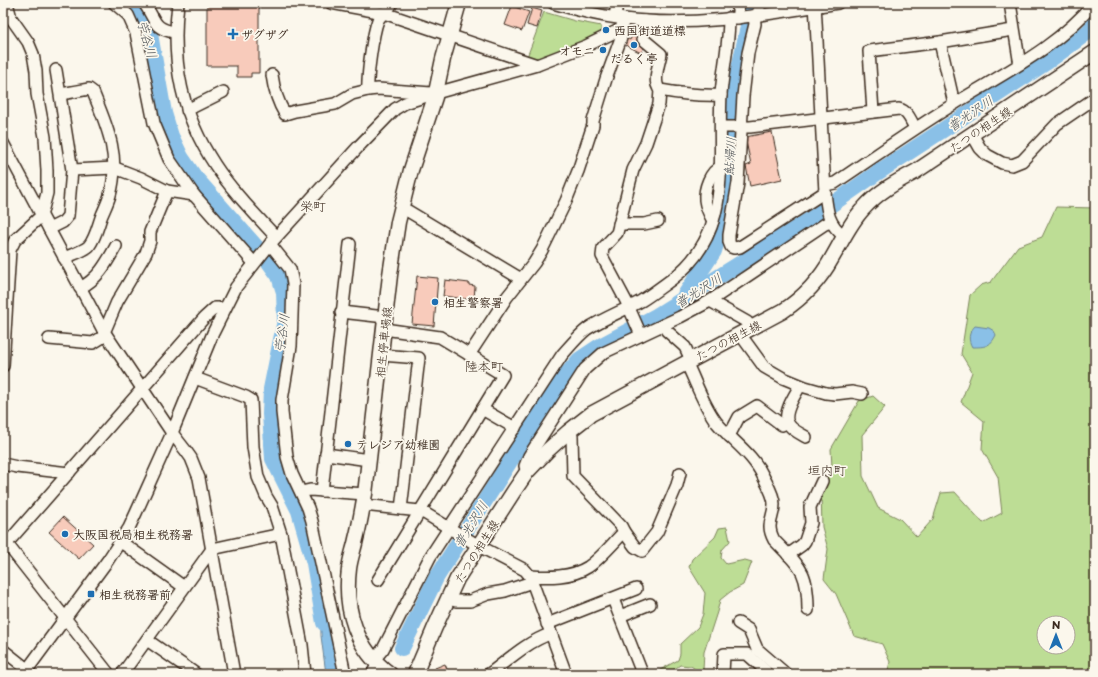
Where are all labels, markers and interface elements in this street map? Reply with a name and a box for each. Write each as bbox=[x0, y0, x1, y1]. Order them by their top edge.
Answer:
water label: 苧谷川 bbox=[133, 18, 163, 60]
place label: 西国街道道標 bbox=[614, 21, 686, 39]
place label: ザグザグ bbox=[241, 25, 289, 43]
marker: 西国街道道標 bbox=[601, 25, 611, 35]
marker: ザグザグ bbox=[228, 29, 238, 39]
marker: だるく亭 bbox=[629, 40, 639, 50]
place label: オモニ bbox=[559, 41, 595, 59]
marker: オモニ bbox=[598, 45, 608, 55]
place label: だるく亭 bbox=[610, 49, 658, 67]
water label: 普光沢川 bbox=[943, 91, 997, 135]
street label: たつの相生線 bbox=[945, 101, 1015, 157]
water label: 鮎帰川 bbox=[718, 136, 740, 176]
district label: 栄町 bbox=[300, 196, 326, 215]
water label: 普光沢川 bbox=[671, 268, 725, 312]
place label: 相生警察署 bbox=[443, 293, 503, 311]
marker: 相生警察署 bbox=[430, 297, 440, 307]
street label: 相生停車場線 bbox=[370, 305, 396, 379]
water label: 苧谷川 bbox=[269, 312, 293, 354]
street label: たつの相生線 bbox=[692, 315, 764, 365]
district label: 陸本町 bbox=[464, 356, 504, 375]
place label: テレジア幼稚園 bbox=[356, 435, 440, 453]
marker: テレジア幼稚園 bbox=[343, 439, 353, 449]
district label: 垣内町 bbox=[807, 460, 847, 479]
water label: 普光沢川 bbox=[448, 497, 492, 551]
street label: たつの相生線 bbox=[449, 516, 503, 586]
place label: 大阪国税局相生税務署 bbox=[73, 525, 193, 543]
marker: 大阪国税局相生税務署 bbox=[60, 529, 70, 539]
place label: 相生税務署前 bbox=[99, 585, 171, 603]
marker: 相生税務署前 bbox=[86, 589, 96, 599]
north arrow bbox=[1036, 615, 1076, 655]
text: N bbox=[1052, 616, 1061, 633]

